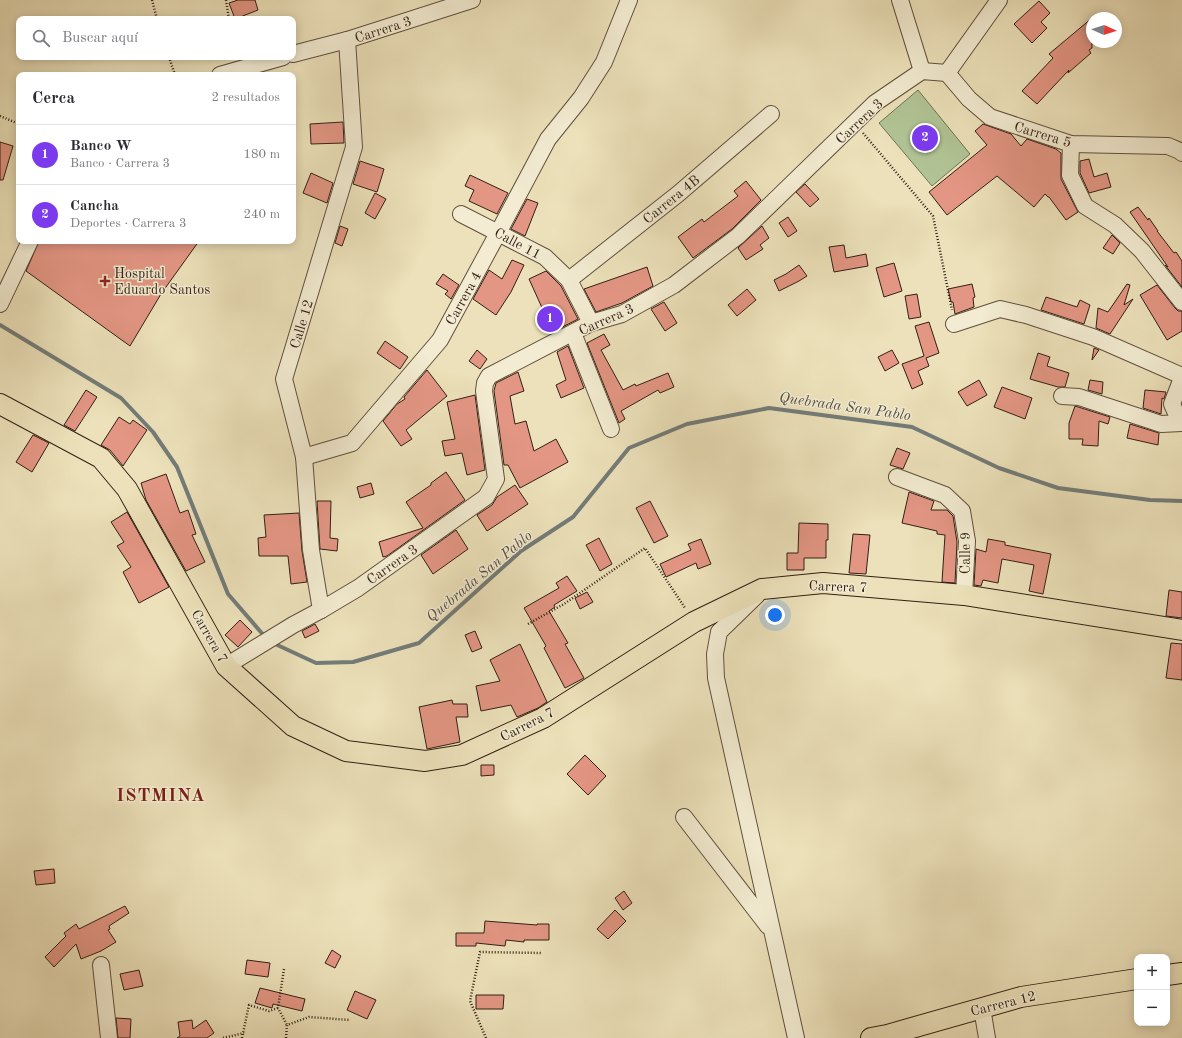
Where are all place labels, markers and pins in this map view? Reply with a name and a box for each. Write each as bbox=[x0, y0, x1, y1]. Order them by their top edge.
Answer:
pin: 2 bbox=[912, 123, 938, 153]
place label: Hospital Eduardo Santos bbox=[114, 267, 210, 297]
marker: Hospital Eduardo Santos bbox=[99, 275, 111, 287]
pin: 1 bbox=[537, 304, 563, 334]

